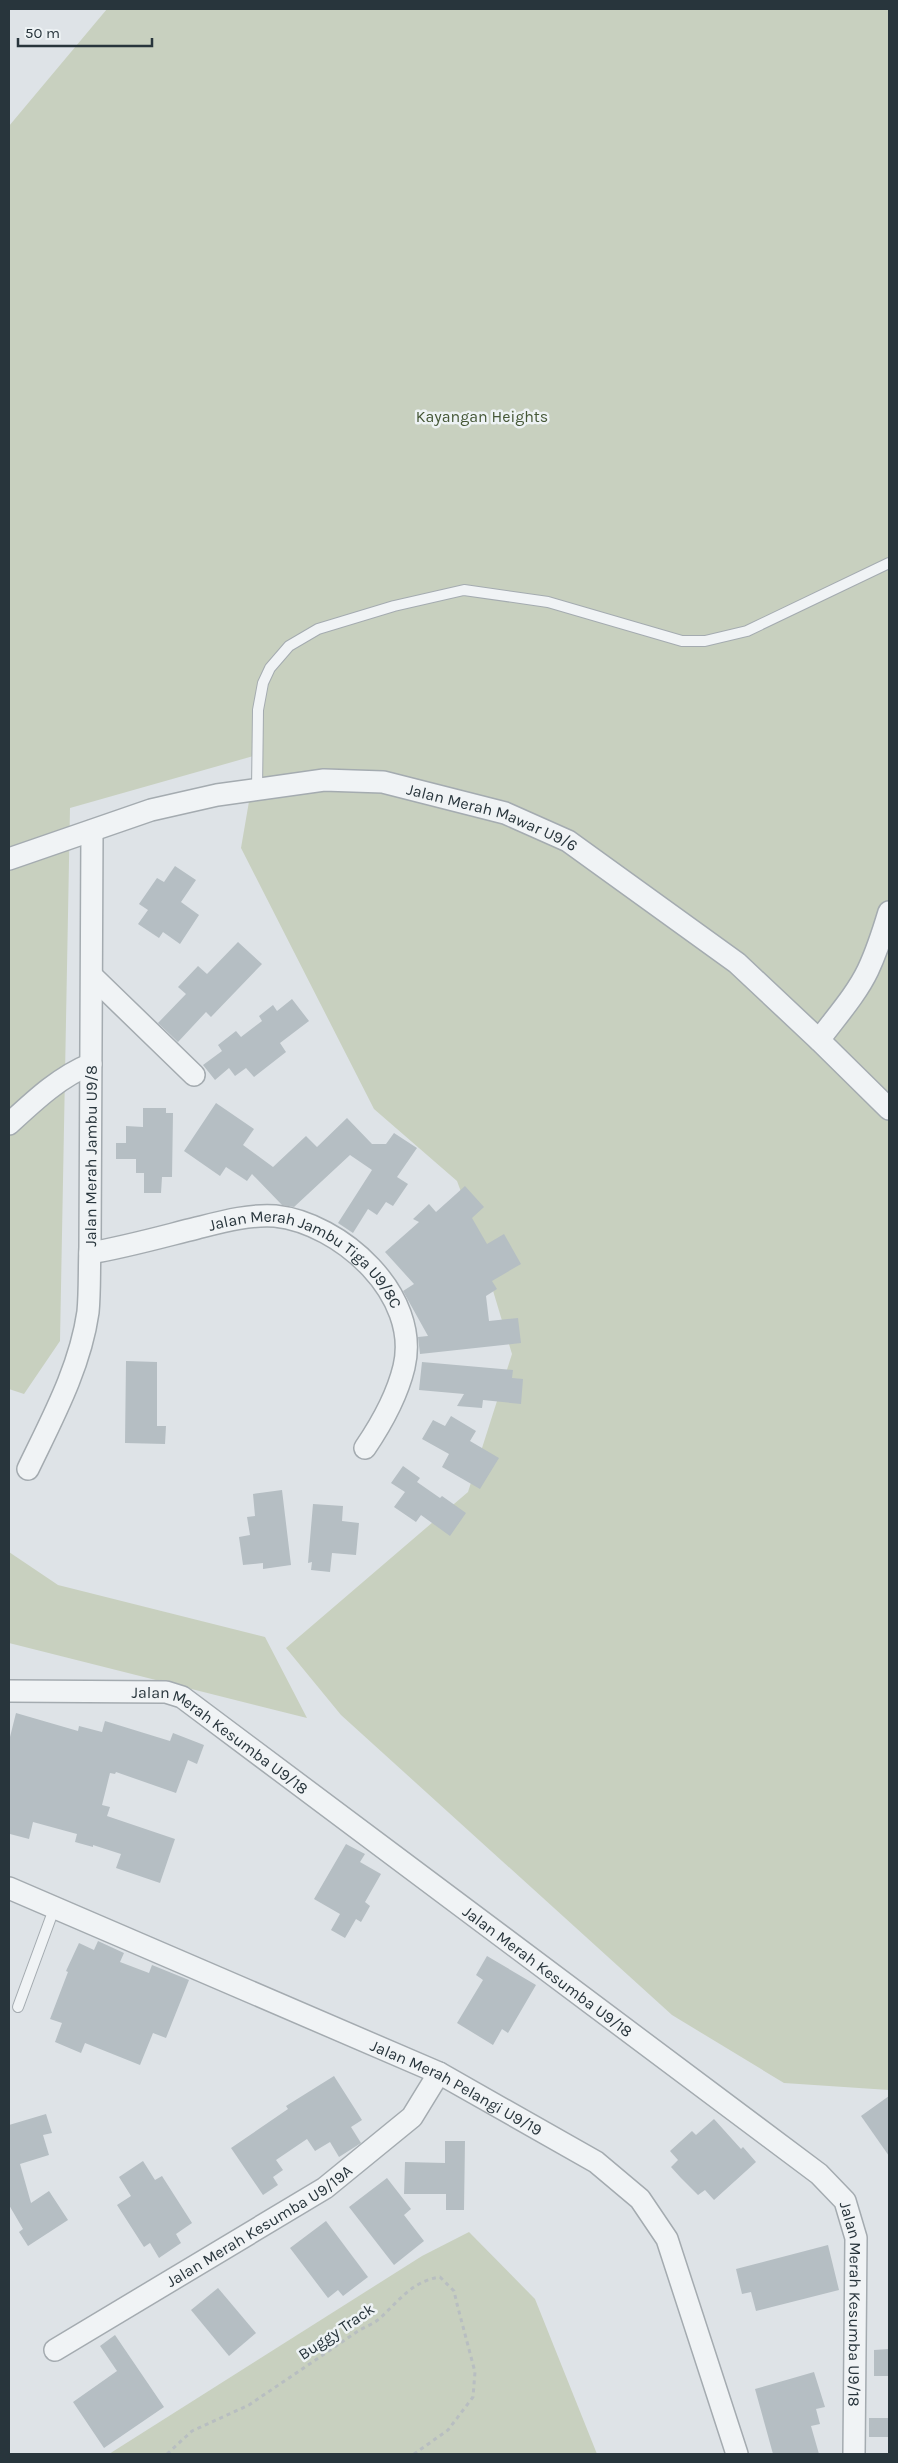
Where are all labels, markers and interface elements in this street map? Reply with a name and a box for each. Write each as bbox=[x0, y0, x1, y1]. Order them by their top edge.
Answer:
scale bar bbox=[18, 15, 151, 47]
text: 50 m bbox=[25, 24, 60, 42]
park label: Kayangan Heights bbox=[416, 407, 548, 426]
street label: Jalan Merah Mawar U9/6 bbox=[405, 779, 582, 855]
street label: Jalan Merah Jambu U9/8 bbox=[81, 1065, 101, 1247]
street label: Jalan Merah Jambu Tiga U9/8C bbox=[206, 1207, 406, 1311]
street label: Jalan Merah Kesumba U9/18 bbox=[132, 1683, 312, 1798]
street label: Jalan Merah Kesumba U9/18 bbox=[459, 1902, 636, 2041]
street label: Jalan Merah Pelangi U9/19 bbox=[368, 2036, 545, 2140]
street label: Jalan Merah Kesumba U9/19A bbox=[163, 2161, 356, 2291]
street label: Jalan Merah Kesumba U9/18 bbox=[836, 2199, 865, 2407]
street label: Buggy Track bbox=[295, 2299, 378, 2364]

